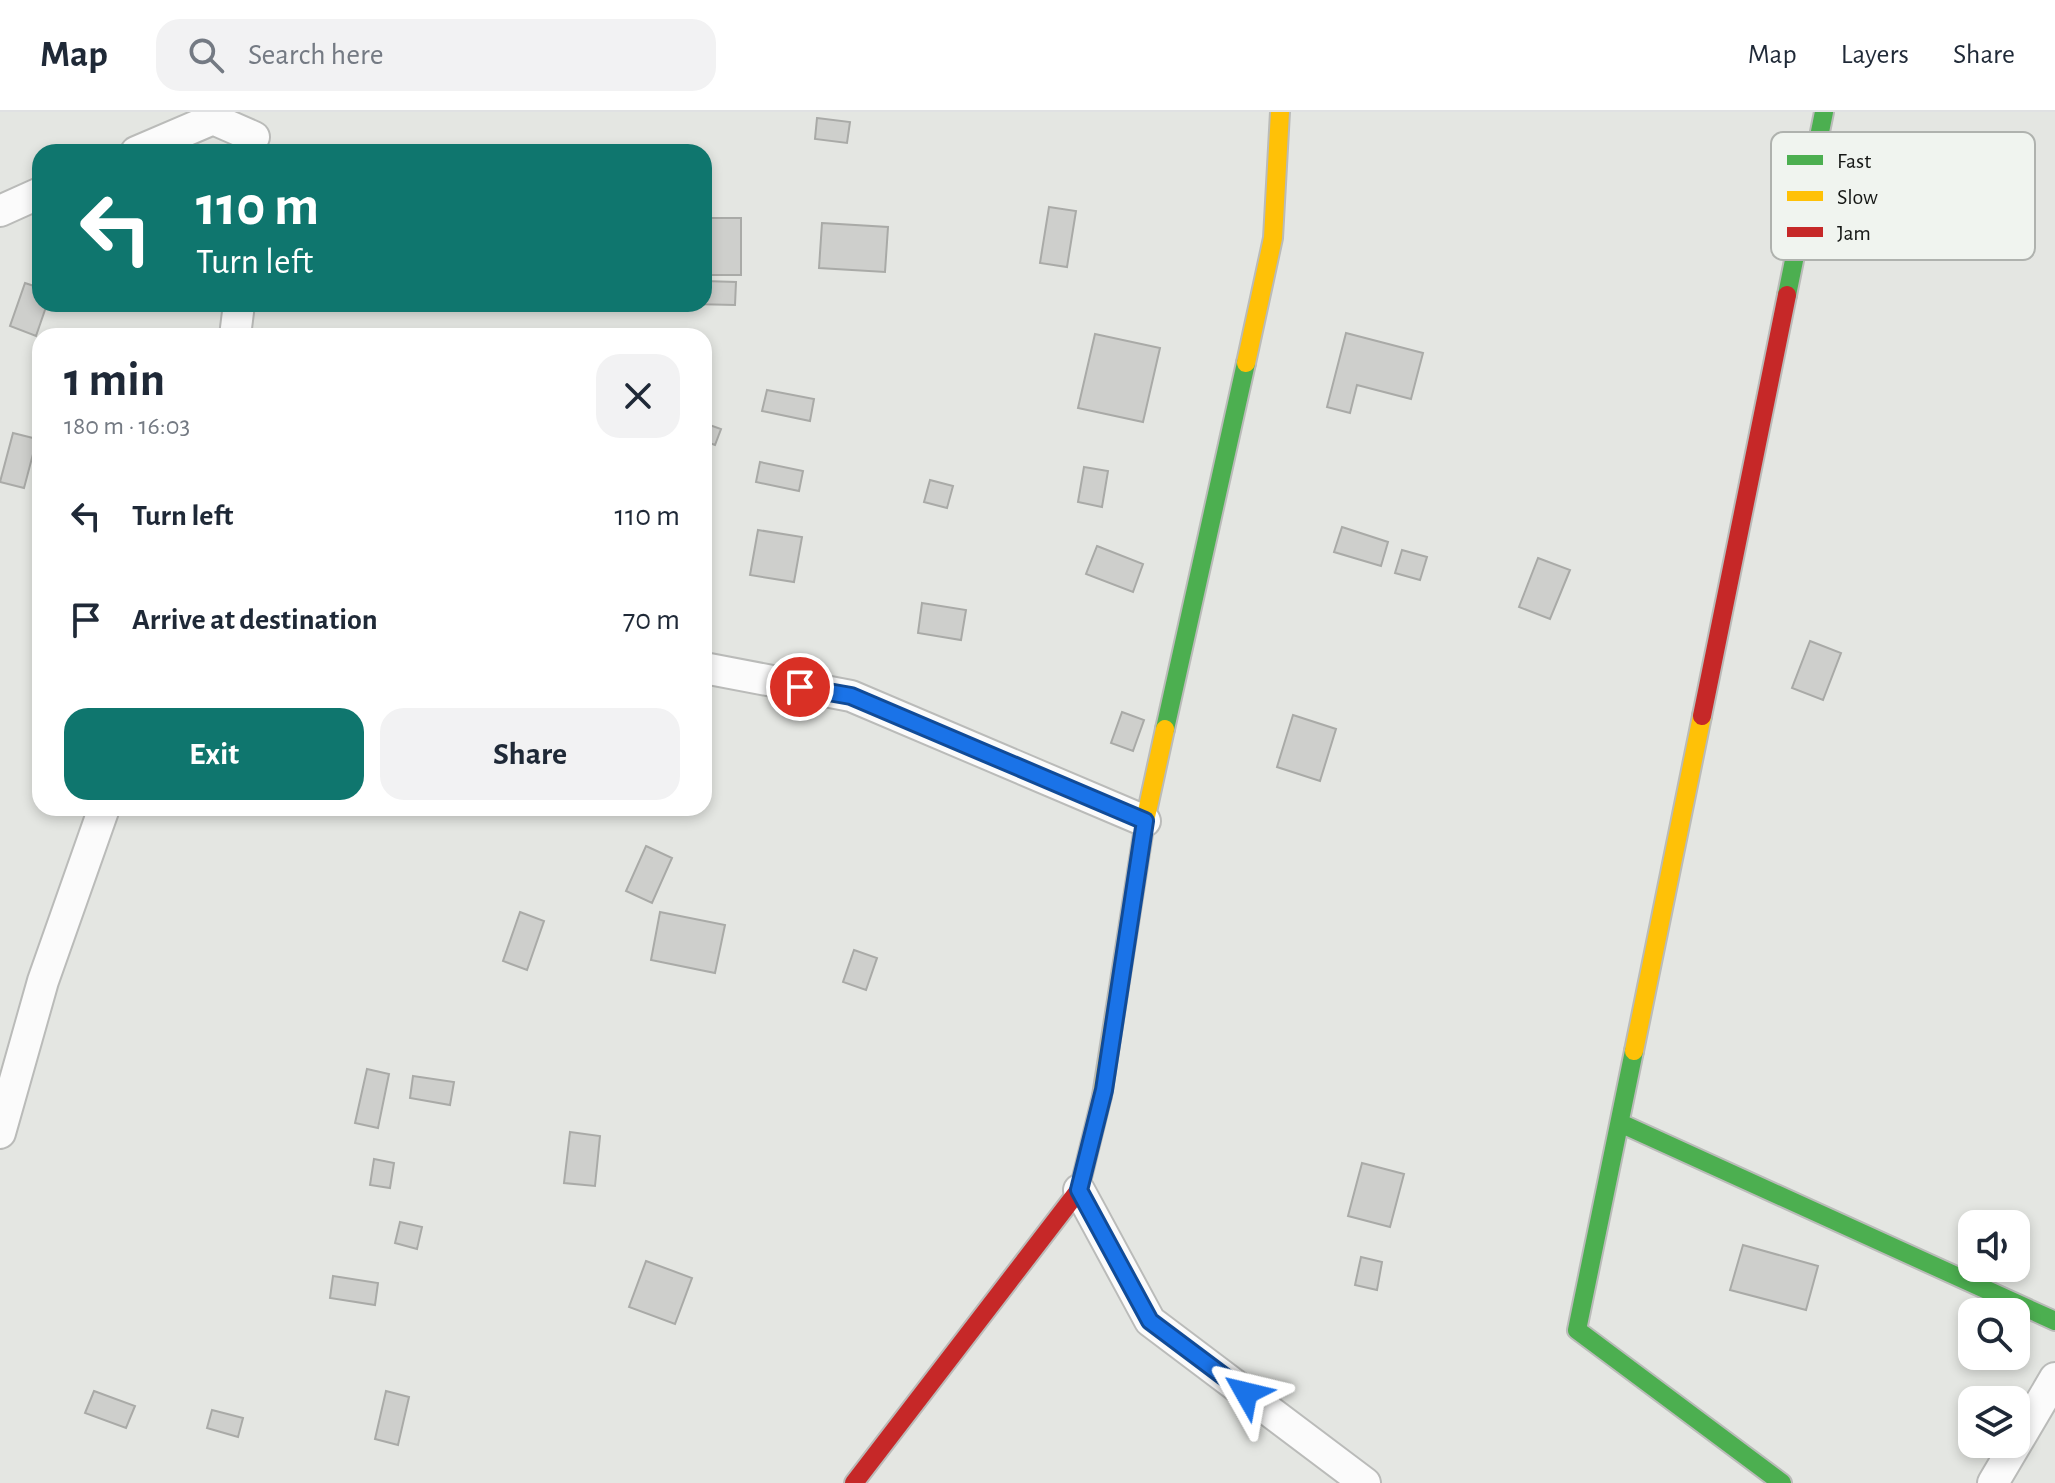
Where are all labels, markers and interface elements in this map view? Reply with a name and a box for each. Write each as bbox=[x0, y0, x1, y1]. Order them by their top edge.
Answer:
search box bbox=[156, 19, 716, 91]
icon: search bbox=[184, 33, 228, 77]
text: Map bbox=[40, 36, 108, 74]
text: Search here bbox=[248, 40, 384, 70]
text: Map bbox=[1748, 41, 1797, 69]
text: Layers bbox=[1841, 41, 1909, 69]
text: Share bbox=[1953, 41, 2015, 69]
legend bbox=[1771, 132, 2035, 260]
text: Fast bbox=[1837, 150, 1871, 172]
icon: left bbox=[64, 176, 168, 280]
text: 110 m bbox=[196, 179, 319, 235]
text: Slow bbox=[1837, 186, 1878, 208]
text: Jam bbox=[1837, 222, 1871, 244]
text: Turn left bbox=[196, 244, 313, 280]
button: close bbox=[596, 354, 680, 438]
text: 1 min bbox=[64, 357, 165, 405]
text: 180 m · 16:03 bbox=[64, 413, 190, 439]
icon: left bbox=[64, 494, 108, 538]
text: Turn left bbox=[132, 501, 233, 531]
text: 110 m bbox=[615, 501, 680, 531]
icon: arrive bbox=[64, 598, 108, 642]
text: Arrive at destination bbox=[132, 605, 378, 635]
text: 70 m bbox=[623, 605, 680, 635]
pin bbox=[766, 653, 834, 721]
icon: arrive bbox=[778, 665, 822, 709]
button: Exit bbox=[64, 708, 364, 800]
button: Share bbox=[380, 708, 680, 800]
map controls bbox=[1958, 1210, 2030, 1458]
button: sound bbox=[1958, 1210, 2030, 1282]
button: search bbox=[1958, 1298, 2030, 1370]
position arrow bbox=[1204, 1351, 1288, 1435]
button: layers bbox=[1958, 1386, 2030, 1458]

